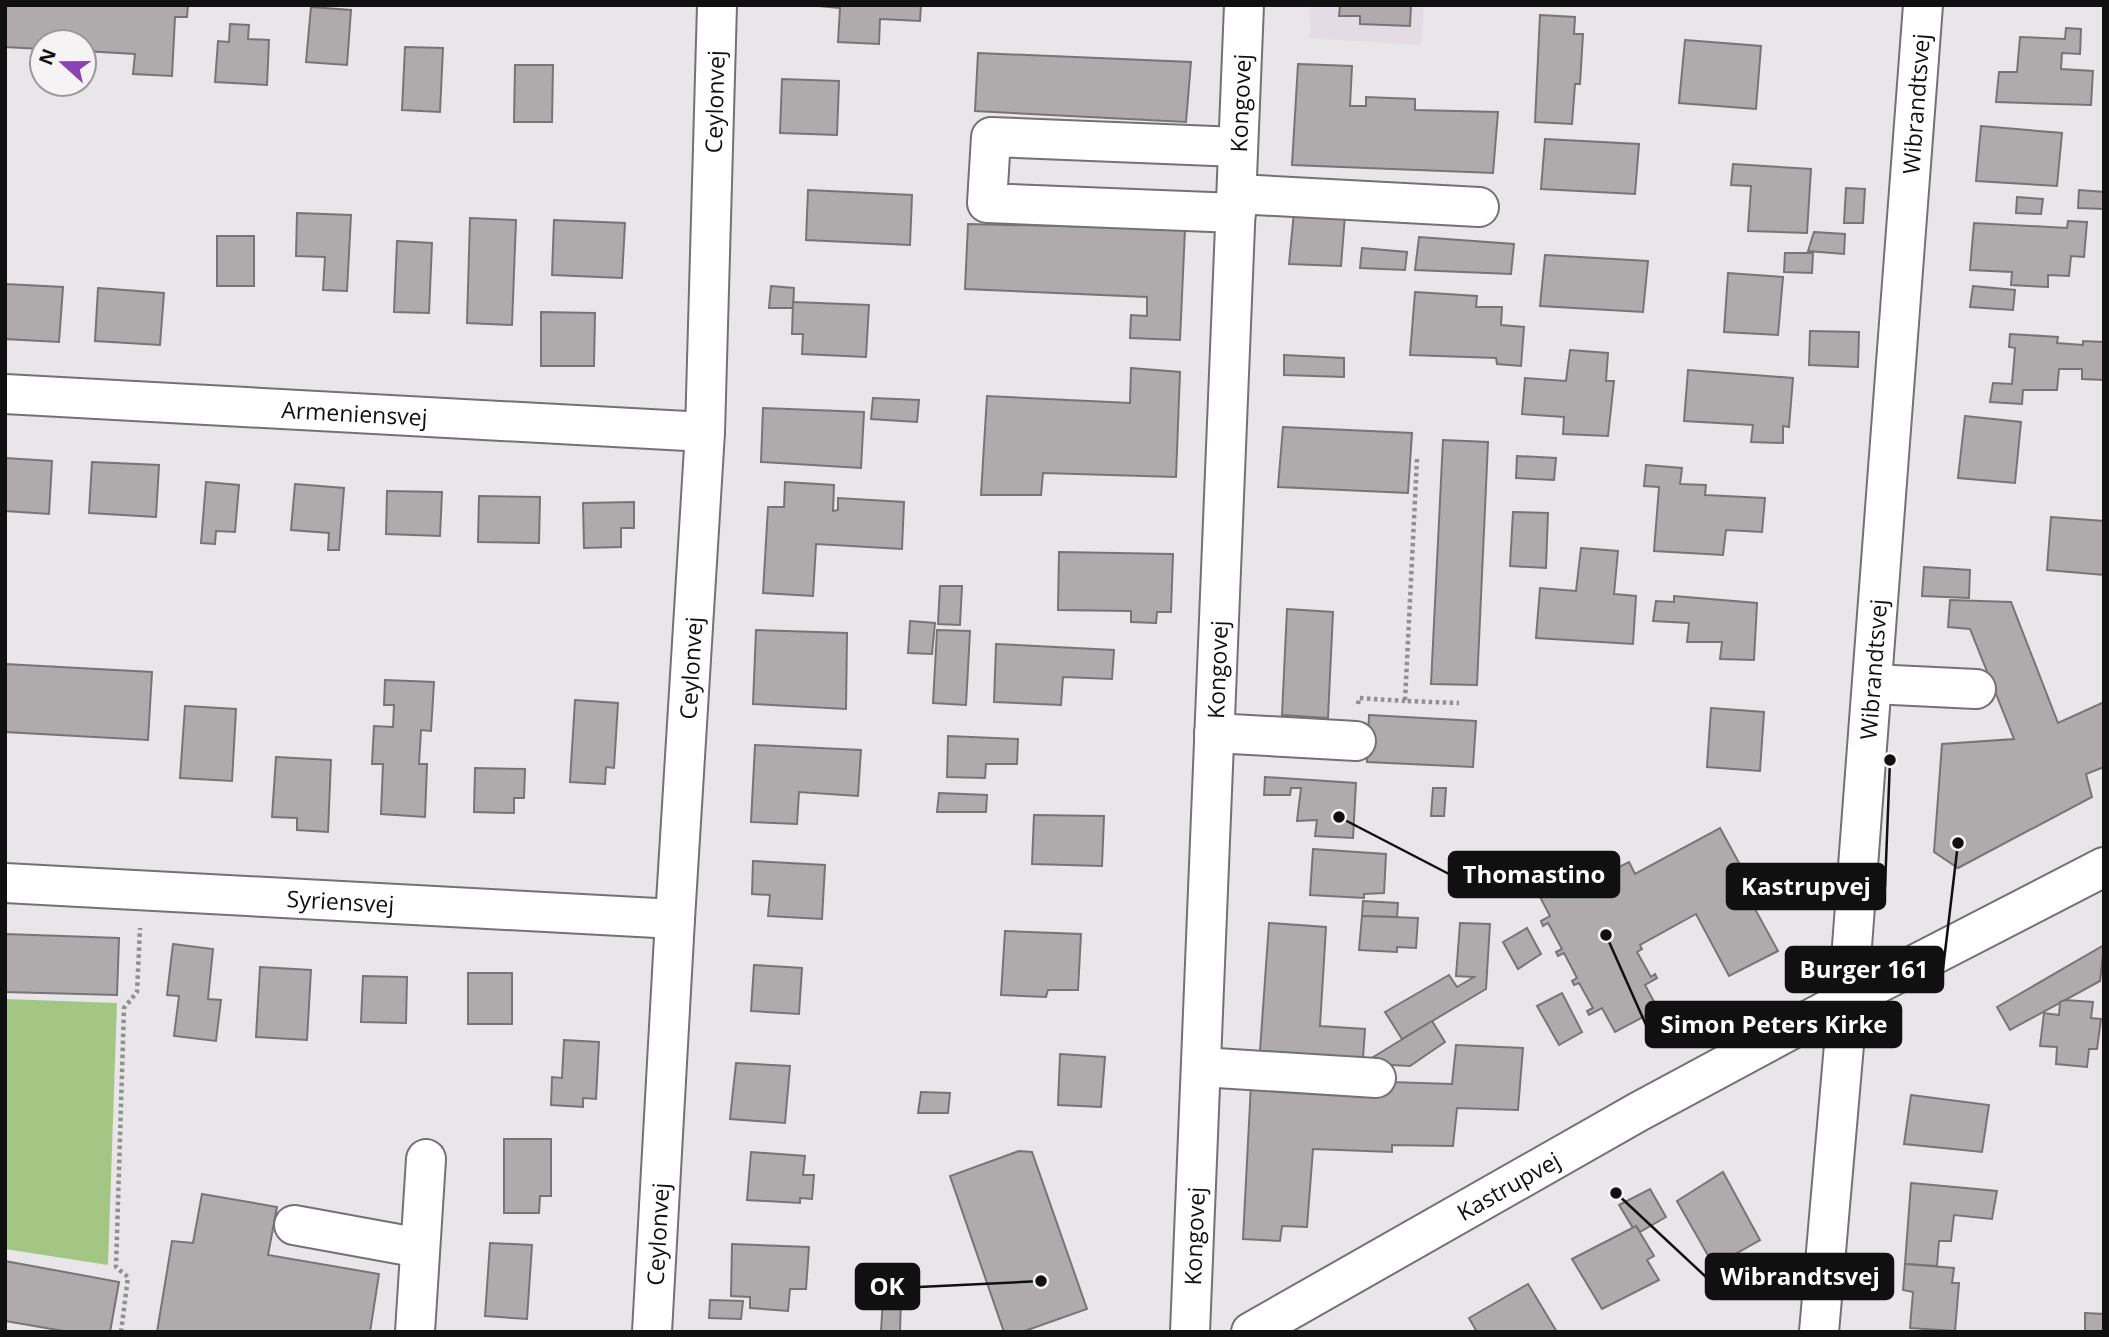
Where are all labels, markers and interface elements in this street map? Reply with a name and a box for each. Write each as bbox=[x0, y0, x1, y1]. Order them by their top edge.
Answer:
north arrow bbox=[28, 28, 98, 98]
street label: Wibrandtsvej bbox=[1894, 32, 1937, 175]
text: N bbox=[32, 45, 62, 69]
street label: Ceylonvej bbox=[697, 50, 732, 154]
street label: Kongovej bbox=[1222, 53, 1258, 153]
street label: Armeniensvej bbox=[281, 393, 428, 433]
street label: Wibrandtsvej bbox=[1852, 598, 1894, 741]
street label: Ceylonvej bbox=[671, 616, 710, 720]
street label: Kongovej bbox=[1199, 620, 1235, 719]
callout: Thomastino bbox=[1449, 852, 1619, 897]
text: Thomastino bbox=[1463, 857, 1605, 890]
callout: Kastrupvej bbox=[1727, 864, 1885, 909]
text: Kastrupvej bbox=[1741, 869, 1871, 902]
street label: Syriensvej bbox=[286, 882, 395, 920]
callout: Burger 161 bbox=[1786, 947, 1943, 992]
text: Burger 161 bbox=[1800, 952, 1928, 985]
callout: Simon Peters Kirke bbox=[1646, 1002, 1901, 1047]
text: Simon Peters Kirke bbox=[1660, 1007, 1888, 1040]
street label: Kastrupvej bbox=[1451, 1144, 1566, 1228]
street label: Ceylonvej bbox=[639, 1182, 676, 1286]
street label: Kongovej bbox=[1176, 1186, 1212, 1286]
callout: Wibrandtsvej bbox=[1706, 1254, 1893, 1299]
text: Wibrandtsvej bbox=[1720, 1259, 1880, 1292]
callout: OK bbox=[856, 1264, 919, 1309]
text: OK bbox=[869, 1269, 905, 1302]

